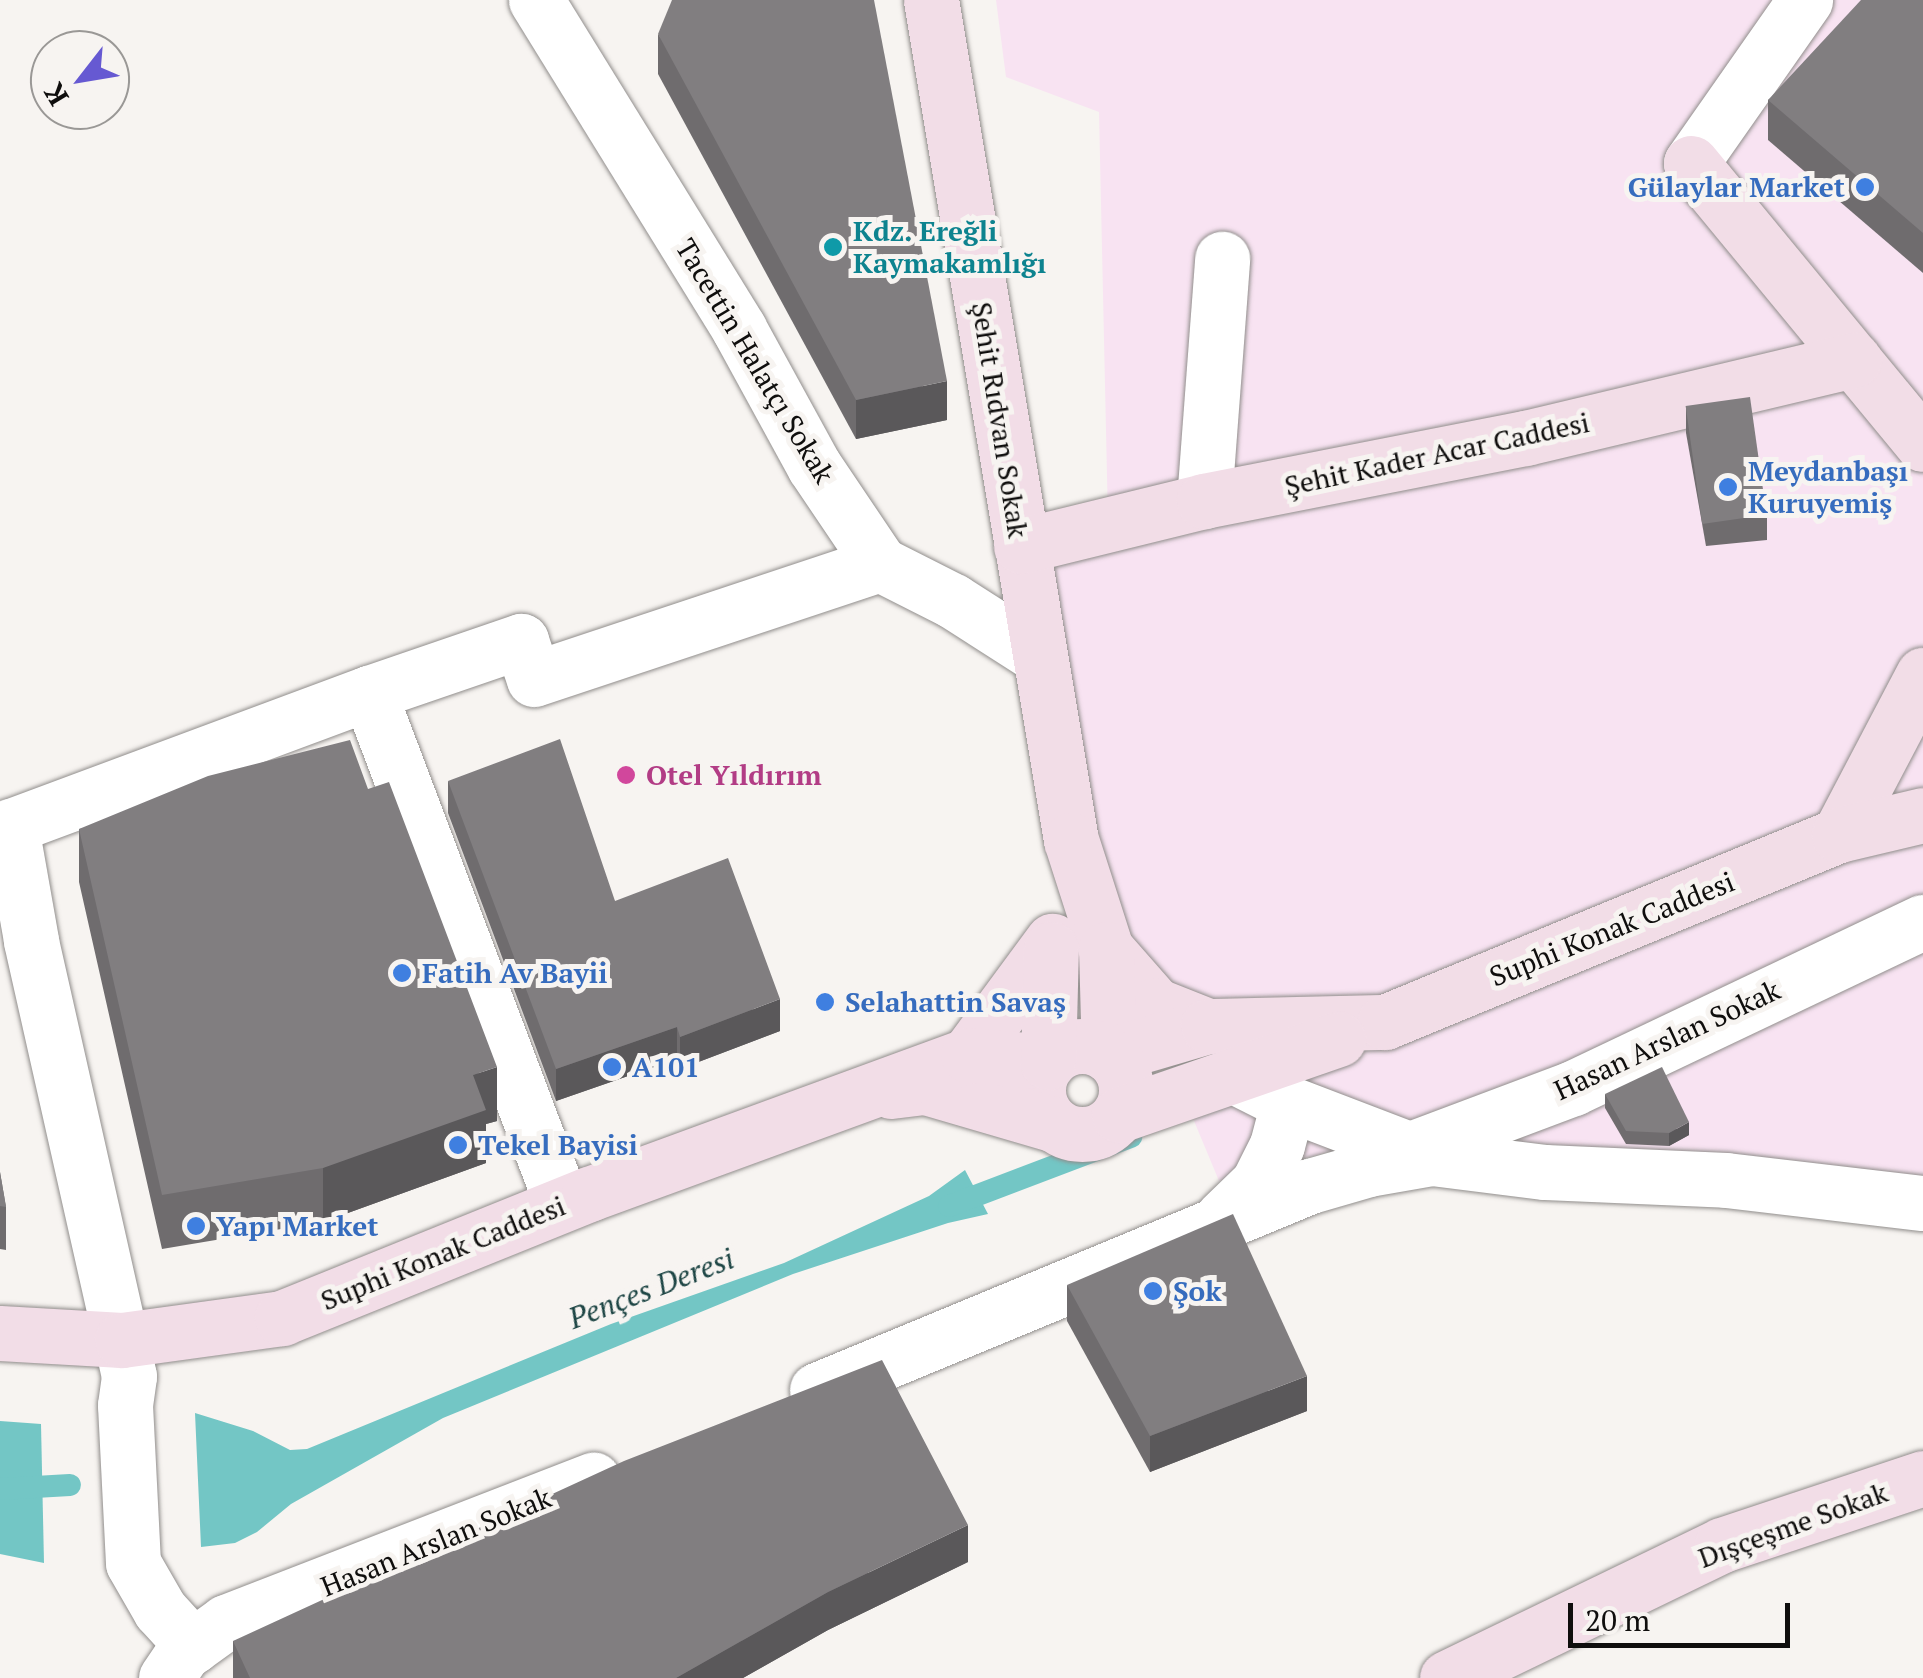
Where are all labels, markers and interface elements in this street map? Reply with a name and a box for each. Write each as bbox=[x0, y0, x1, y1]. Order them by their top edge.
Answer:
north arrow bbox=[30, 30, 130, 130]
text: K bbox=[35, 77, 77, 113]
place label: Gülaylar Market bbox=[1628, 170, 1845, 204]
marker: Gülaylar Market bbox=[1854, 176, 1876, 198]
place label: Kdz. Ereğli Kaymakamlığı bbox=[853, 214, 1046, 280]
street label: Tacettin Halatçı Sokak bbox=[669, 233, 841, 489]
marker: Kdz. Ereğli Kaymakamlığı bbox=[822, 236, 844, 258]
street label: Şehit Rıdvan Sokak bbox=[965, 300, 1035, 540]
street label: Şehit Kader Acar Caddesi bbox=[1281, 405, 1593, 503]
place label: Meydanbaşı Kuruyemiş bbox=[1748, 454, 1908, 520]
marker: Meydanbaşı Kuruyemiş bbox=[1717, 476, 1739, 498]
place label: Otel Yıldırım bbox=[646, 758, 822, 792]
marker: Otel Yıldırım bbox=[615, 764, 637, 786]
street label: Suphi Konak Caddesi bbox=[1485, 865, 1739, 993]
place label: Fatih Av Bayii bbox=[422, 956, 608, 990]
marker: Fatih Av Bayii bbox=[391, 962, 413, 984]
street label: Hasan Arslan Sokak bbox=[1549, 973, 1785, 1107]
place label: Selahattin Savaş bbox=[845, 985, 1066, 1019]
marker: Selahattin Savaş bbox=[814, 991, 836, 1013]
place label: A101 bbox=[632, 1050, 700, 1084]
marker: A101 bbox=[601, 1056, 623, 1078]
place label: Tekel Bayisi bbox=[478, 1128, 638, 1162]
marker: Tekel Bayisi bbox=[447, 1134, 469, 1156]
street label: Suphi Konak Caddesi bbox=[316, 1189, 570, 1317]
place label: Yapı Market bbox=[216, 1209, 378, 1243]
marker: Yapı Market bbox=[185, 1215, 207, 1237]
water label: Pençes Deresi bbox=[563, 1240, 739, 1336]
place label: Şok bbox=[1173, 1274, 1222, 1308]
marker: Şok bbox=[1142, 1280, 1164, 1302]
street label: Dışçeşme Sokak bbox=[1694, 1475, 1892, 1575]
street label: Hasan Arslan Sokak bbox=[316, 1480, 556, 1604]
scale bar bbox=[1573, 1583, 1796, 1645]
text: 20 m bbox=[1585, 1600, 1650, 1640]

